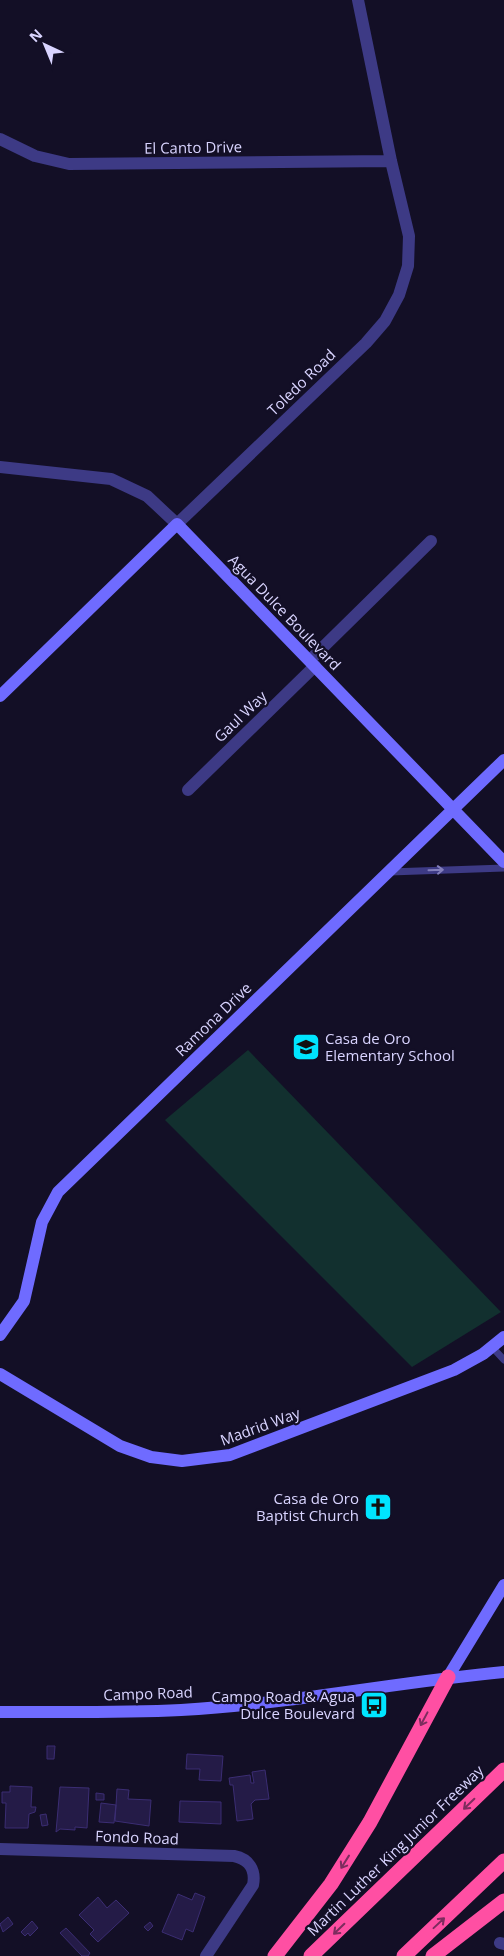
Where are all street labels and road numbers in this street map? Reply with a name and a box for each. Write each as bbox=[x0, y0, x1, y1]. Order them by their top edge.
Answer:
street label: El Canto Drive bbox=[144, 136, 242, 158]
street label: Toledo Road bbox=[263, 344, 339, 420]
street label: Agua Dulce Boulevard bbox=[224, 550, 346, 674]
street label: Gaul Way bbox=[209, 686, 271, 746]
street label: Ramona Drive bbox=[171, 978, 255, 1060]
street label: Madrid Way bbox=[217, 1402, 303, 1450]
street label: Campo Road bbox=[103, 1681, 193, 1705]
street label: Martin Luther King Junior Freeway bbox=[302, 1760, 488, 1940]
street label: Fondo Road bbox=[95, 1826, 179, 1848]

